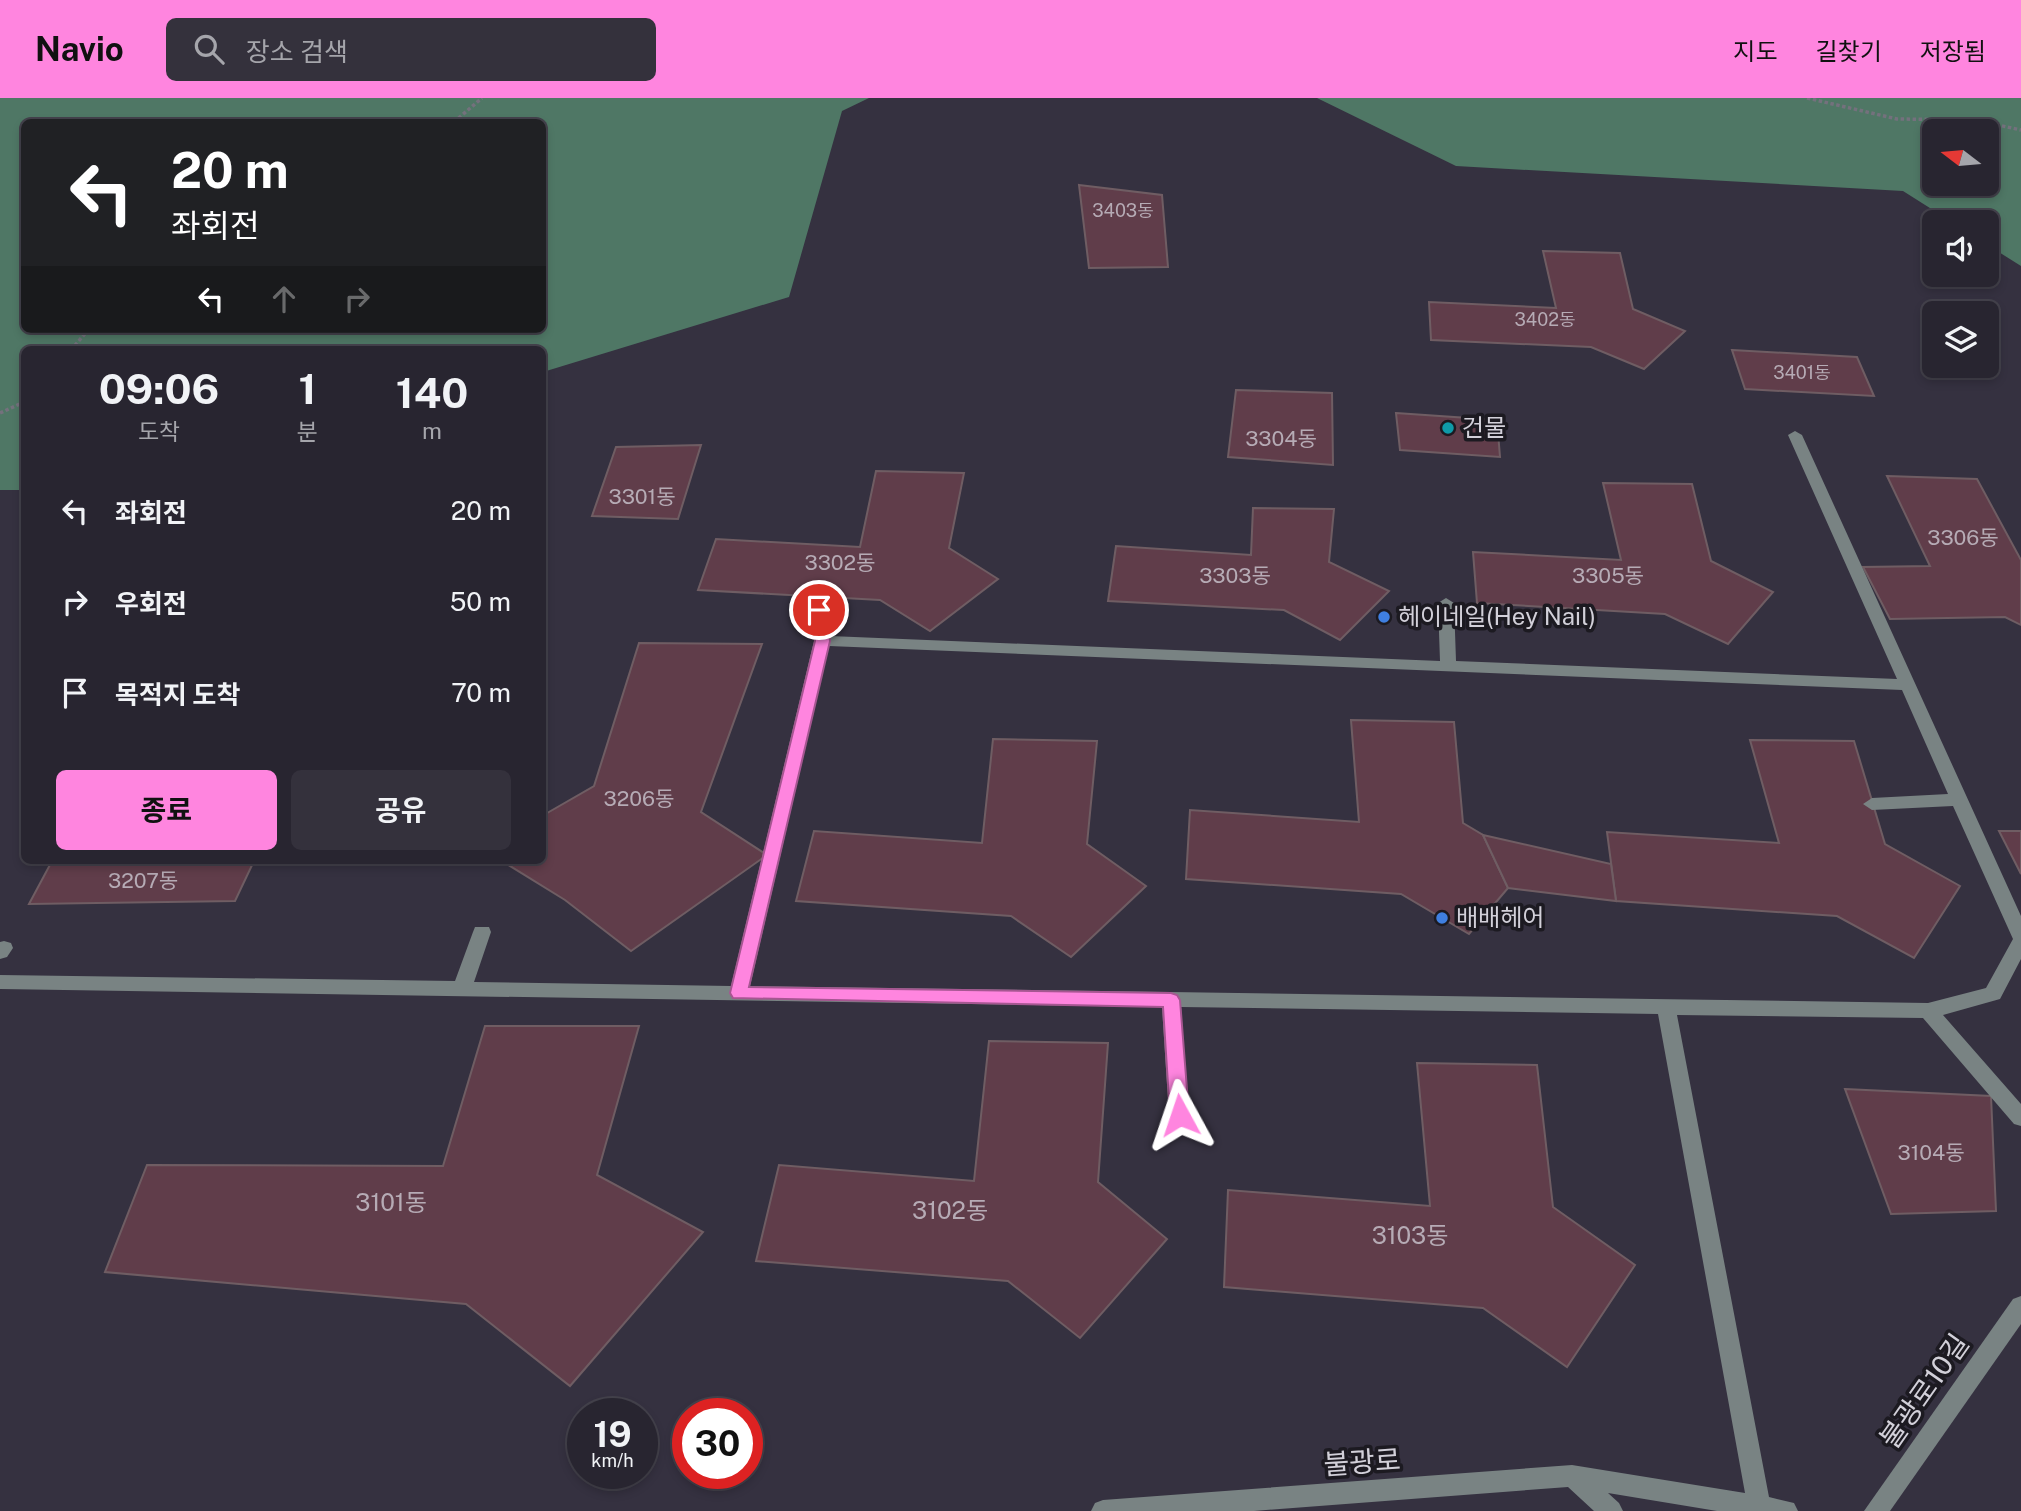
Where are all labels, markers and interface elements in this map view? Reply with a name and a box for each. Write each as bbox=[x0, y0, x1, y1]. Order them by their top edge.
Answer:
search box bbox=[166, 18, 656, 81]
text: Navio bbox=[35, 30, 124, 68]
icon: search bbox=[190, 30, 228, 68]
text: 장소 검색 bbox=[246, 36, 348, 67]
text: 지도 bbox=[1733, 37, 1778, 65]
text: 길찾기 bbox=[1816, 37, 1882, 65]
text: 저장됨 bbox=[1920, 37, 1986, 65]
north arrow bbox=[1922, 119, 1998, 196]
map controls bbox=[1922, 119, 1999, 378]
text: 20 m bbox=[171, 141, 289, 199]
icon: left bbox=[56, 147, 147, 238]
house number: 3403동 bbox=[1092, 200, 1154, 221]
text: 좌회전 bbox=[171, 207, 259, 244]
button: sound bbox=[1922, 210, 1999, 287]
icon: left bbox=[192, 280, 230, 318]
icon: ahead bbox=[265, 280, 303, 318]
icon: right bbox=[338, 280, 376, 318]
button: layers bbox=[1922, 301, 1999, 378]
house number: 3402동 bbox=[1515, 309, 1575, 330]
house number: 3401동 bbox=[1773, 362, 1831, 383]
text: 09:06 bbox=[99, 364, 219, 413]
text: 1 bbox=[299, 364, 316, 413]
text: 140 bbox=[396, 368, 468, 417]
place label: 건물 bbox=[1462, 413, 1506, 441]
text: m bbox=[422, 417, 442, 444]
text: 도착 bbox=[138, 418, 180, 445]
text: 분 bbox=[297, 418, 318, 445]
marker: 건물 bbox=[1440, 420, 1456, 436]
house number: 3304동 bbox=[1245, 426, 1317, 451]
house number: 3301동 bbox=[609, 484, 675, 509]
icon: left bbox=[56, 492, 94, 530]
text: 20 m bbox=[451, 495, 511, 526]
text: 좌회전 bbox=[115, 497, 187, 528]
house number: 3306동 bbox=[1927, 525, 1999, 550]
house number: 3302동 bbox=[805, 550, 875, 575]
house number: 3303동 bbox=[1199, 563, 1271, 588]
house number: 3305동 bbox=[1572, 563, 1644, 588]
pin bbox=[789, 580, 849, 640]
icon: right bbox=[56, 583, 94, 621]
text: 50 m bbox=[450, 586, 511, 617]
text: 우회전 bbox=[115, 588, 187, 619]
icon: arrive bbox=[800, 591, 838, 629]
place label: 헤이네일(Hey Nail) bbox=[1398, 602, 1596, 630]
marker: 헤이네일(Hey Nail) bbox=[1376, 609, 1392, 625]
icon: arrive bbox=[56, 674, 94, 712]
text: 70 m bbox=[451, 677, 511, 708]
text: 목적지 도착 bbox=[115, 679, 240, 710]
button: 종료 bbox=[56, 770, 277, 850]
button: 공유 bbox=[291, 770, 511, 850]
house number: 3206동 bbox=[604, 786, 674, 811]
house number: 3207동 bbox=[108, 868, 178, 893]
place label: 배배헤어 bbox=[1456, 903, 1544, 931]
marker: 배배헤어 bbox=[1434, 910, 1450, 926]
position arrow bbox=[1143, 1078, 1217, 1152]
house number: 3104동 bbox=[1897, 1140, 1965, 1165]
house number: 3101동 bbox=[355, 1188, 427, 1216]
house number: 3102동 bbox=[912, 1196, 988, 1224]
house number: 3103동 bbox=[1372, 1221, 1448, 1249]
street label: 불광로10길 bbox=[1872, 1327, 1975, 1454]
speed limit sign: 30 bbox=[672, 1398, 763, 1489]
text: 19 bbox=[593, 1414, 632, 1455]
street label: 불광로 bbox=[1322, 1442, 1402, 1481]
text: km/h bbox=[591, 1450, 634, 1471]

